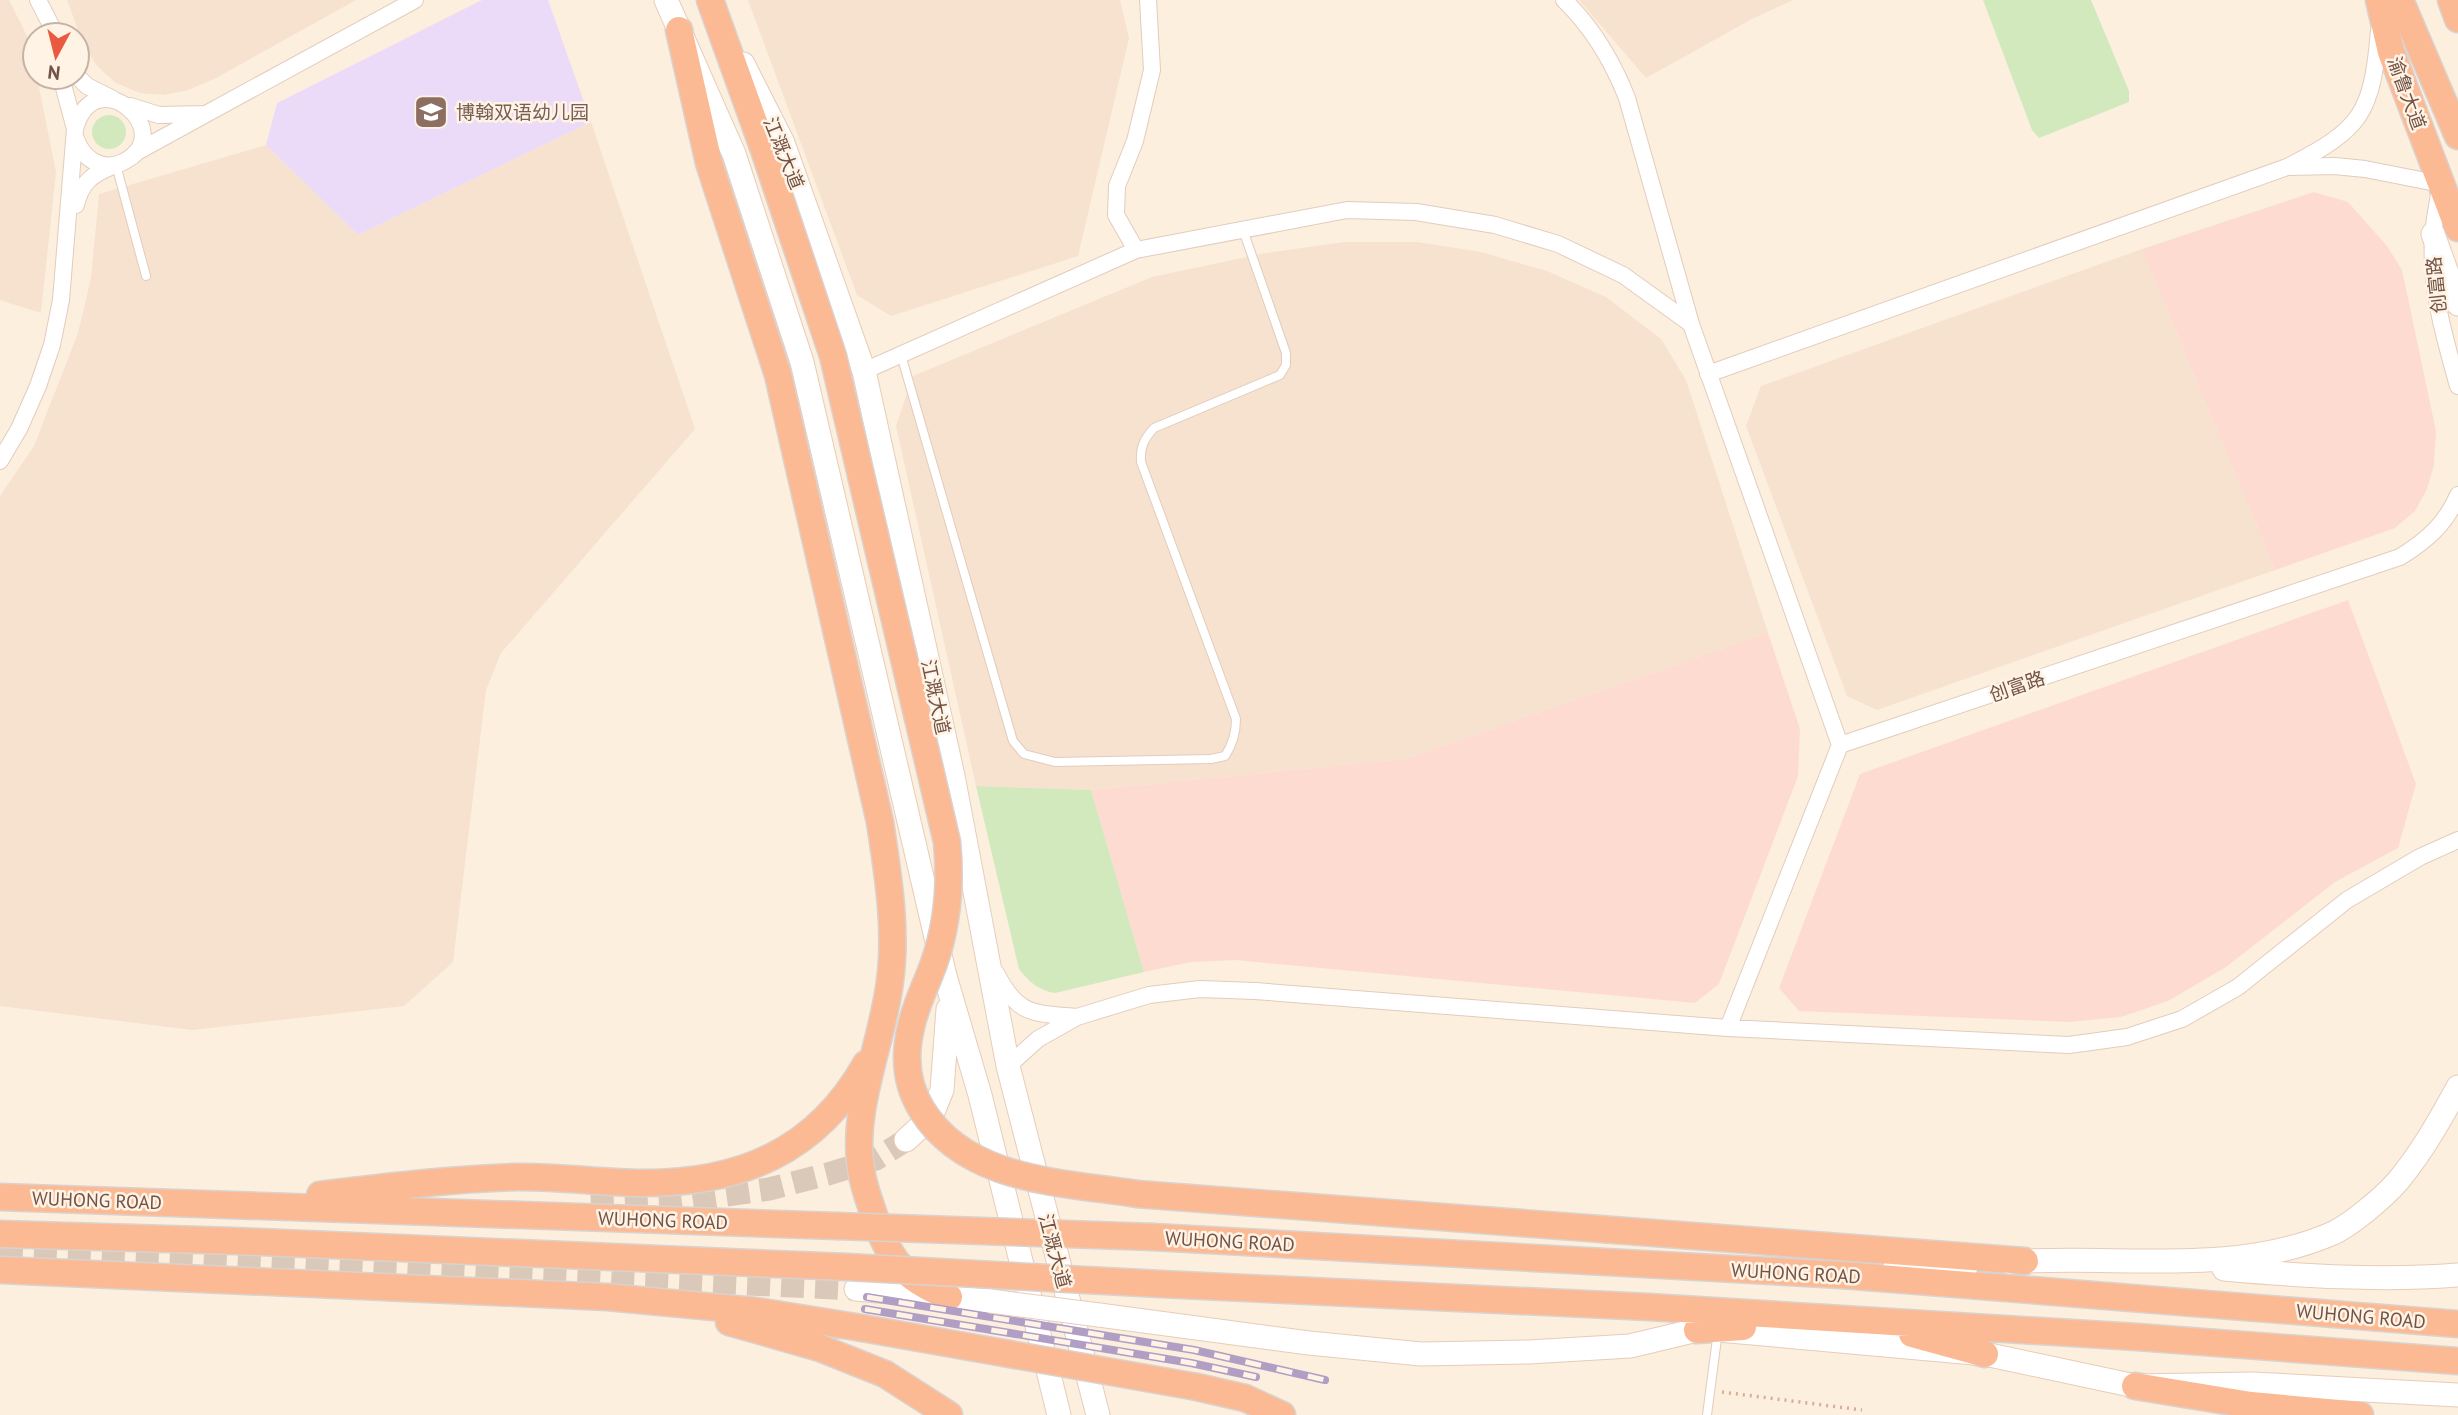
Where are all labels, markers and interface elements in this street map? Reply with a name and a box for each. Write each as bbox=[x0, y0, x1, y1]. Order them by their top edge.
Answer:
north arrow bbox=[21, 21, 91, 91]
street label: 渝鲁大道 bbox=[2383, 53, 2431, 133]
text: N bbox=[46, 60, 62, 86]
school or university icon: 博翰双语幼儿园 bbox=[412, 93, 450, 131]
place label: 博翰双语幼儿园 bbox=[456, 100, 589, 124]
street label: 江溉大道 bbox=[759, 113, 809, 193]
street label: 创富路 bbox=[2421, 255, 2451, 315]
street label: 江溉大道 bbox=[916, 657, 956, 737]
street label: 创富路 bbox=[1986, 665, 2048, 707]
street label: WUHONG ROAD bbox=[32, 1186, 162, 1214]
street label: WUHONG ROAD bbox=[598, 1206, 728, 1234]
street label: 江溉大道 bbox=[1034, 1211, 1076, 1291]
street label: WUHONG ROAD bbox=[1165, 1226, 1295, 1256]
street label: WUHONG ROAD bbox=[1731, 1258, 1861, 1288]
street label: WUHONG ROAD bbox=[2295, 1298, 2427, 1334]

